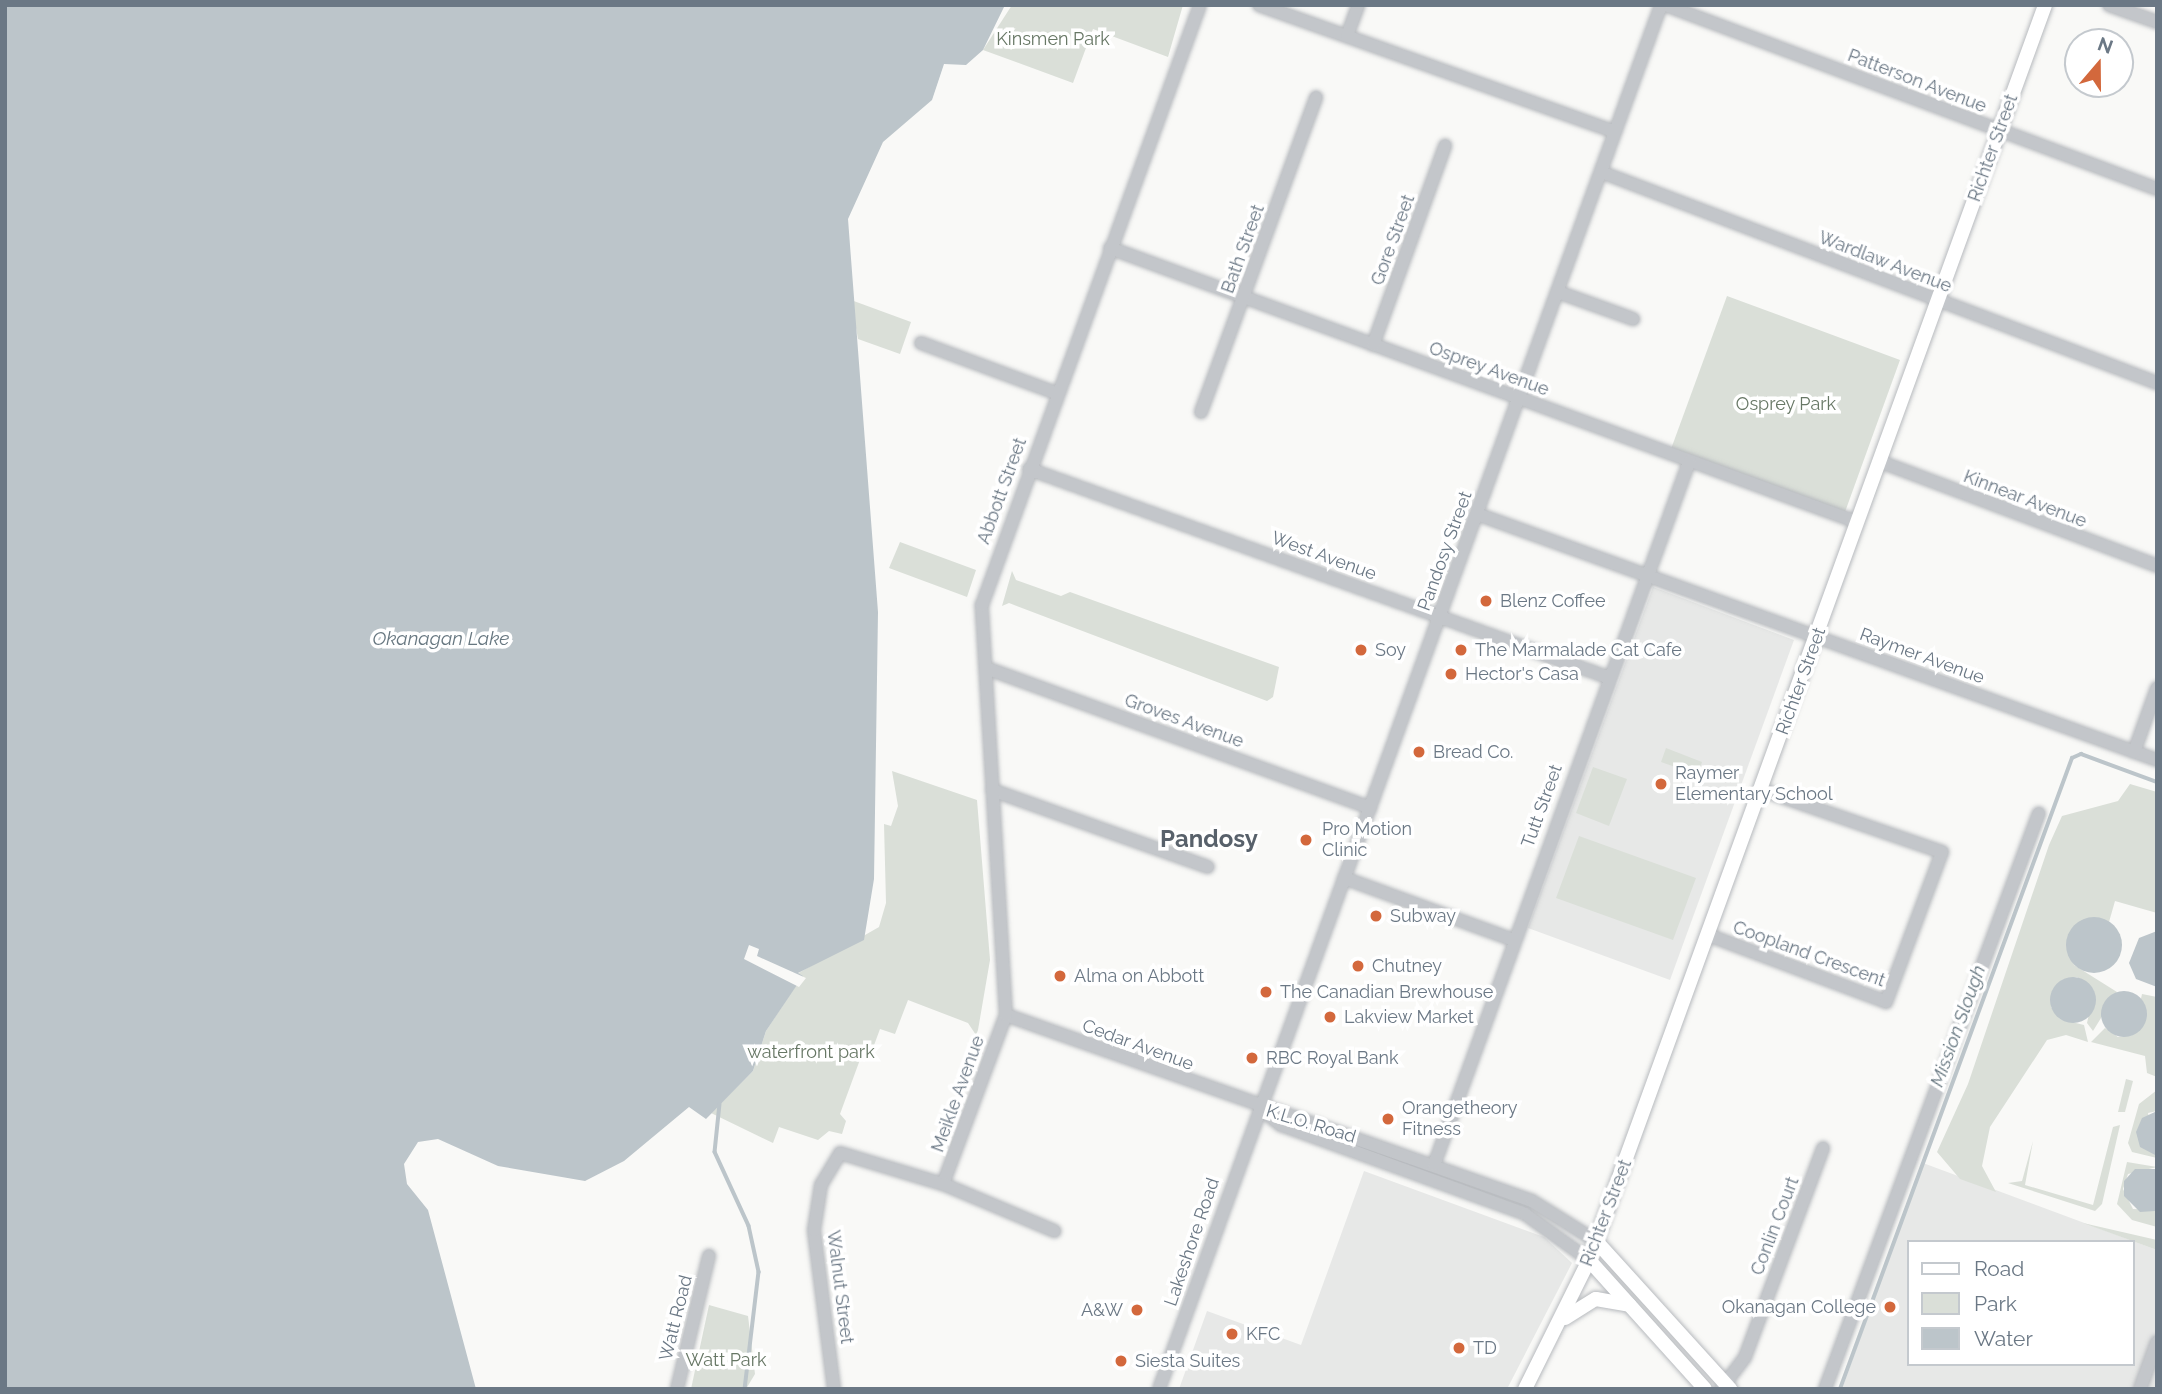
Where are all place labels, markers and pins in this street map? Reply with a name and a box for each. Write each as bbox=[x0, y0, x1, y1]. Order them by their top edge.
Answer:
place label: Blenz Coffee bbox=[1500, 590, 1606, 612]
marker: Blenz Coffee bbox=[1478, 593, 1494, 609]
place label: Soy bbox=[1375, 639, 1406, 661]
place label: The Marmalade Cat Cafe bbox=[1475, 639, 1682, 661]
marker: Soy bbox=[1353, 642, 1369, 658]
marker: The Marmalade Cat Cafe bbox=[1453, 642, 1469, 658]
place label: Hector's Casa bbox=[1465, 663, 1579, 685]
marker: Hector's Casa bbox=[1443, 666, 1459, 682]
place label: Bread Co. bbox=[1433, 741, 1513, 763]
marker: Bread Co. bbox=[1411, 744, 1427, 760]
place label: Raymer Elementary School bbox=[1675, 763, 1833, 806]
marker: Raymer Elementary School bbox=[1653, 776, 1669, 792]
place label: Pro Motion Clinic bbox=[1322, 819, 1412, 862]
marker: Pro Motion Clinic bbox=[1296, 830, 1316, 850]
place label: Subway bbox=[1390, 905, 1456, 927]
marker: Subway bbox=[1368, 908, 1384, 924]
place label: Chutney bbox=[1372, 955, 1442, 977]
marker: Chutney bbox=[1350, 958, 1366, 974]
place label: Alma on Abbott bbox=[1074, 965, 1205, 987]
marker: Alma on Abbott bbox=[1052, 968, 1068, 984]
place label: The Canadian Brewhouse bbox=[1280, 981, 1493, 1003]
marker: The Canadian Brewhouse bbox=[1258, 984, 1274, 1000]
place label: Lakview Market bbox=[1344, 1006, 1474, 1028]
marker: Lakview Market bbox=[1322, 1009, 1338, 1025]
place label: RBC Royal Bank bbox=[1266, 1047, 1399, 1069]
marker: RBC Royal Bank bbox=[1244, 1050, 1260, 1066]
place label: Orangetheory Fitness bbox=[1402, 1098, 1518, 1140]
marker: Orangetheory Fitness bbox=[1380, 1111, 1396, 1127]
place label: Okanagan College bbox=[1722, 1296, 1876, 1318]
place label: A&W bbox=[1081, 1299, 1123, 1321]
marker: Okanagan College bbox=[1882, 1299, 1898, 1315]
marker: A&W bbox=[1129, 1302, 1145, 1318]
place label: KFC bbox=[1246, 1323, 1280, 1345]
marker: KFC bbox=[1224, 1326, 1240, 1342]
place label: TD bbox=[1473, 1337, 1497, 1359]
marker: TD bbox=[1451, 1340, 1467, 1356]
place label: Siesta Suites bbox=[1135, 1350, 1240, 1372]
marker: Siesta Suites bbox=[1113, 1353, 1129, 1369]

